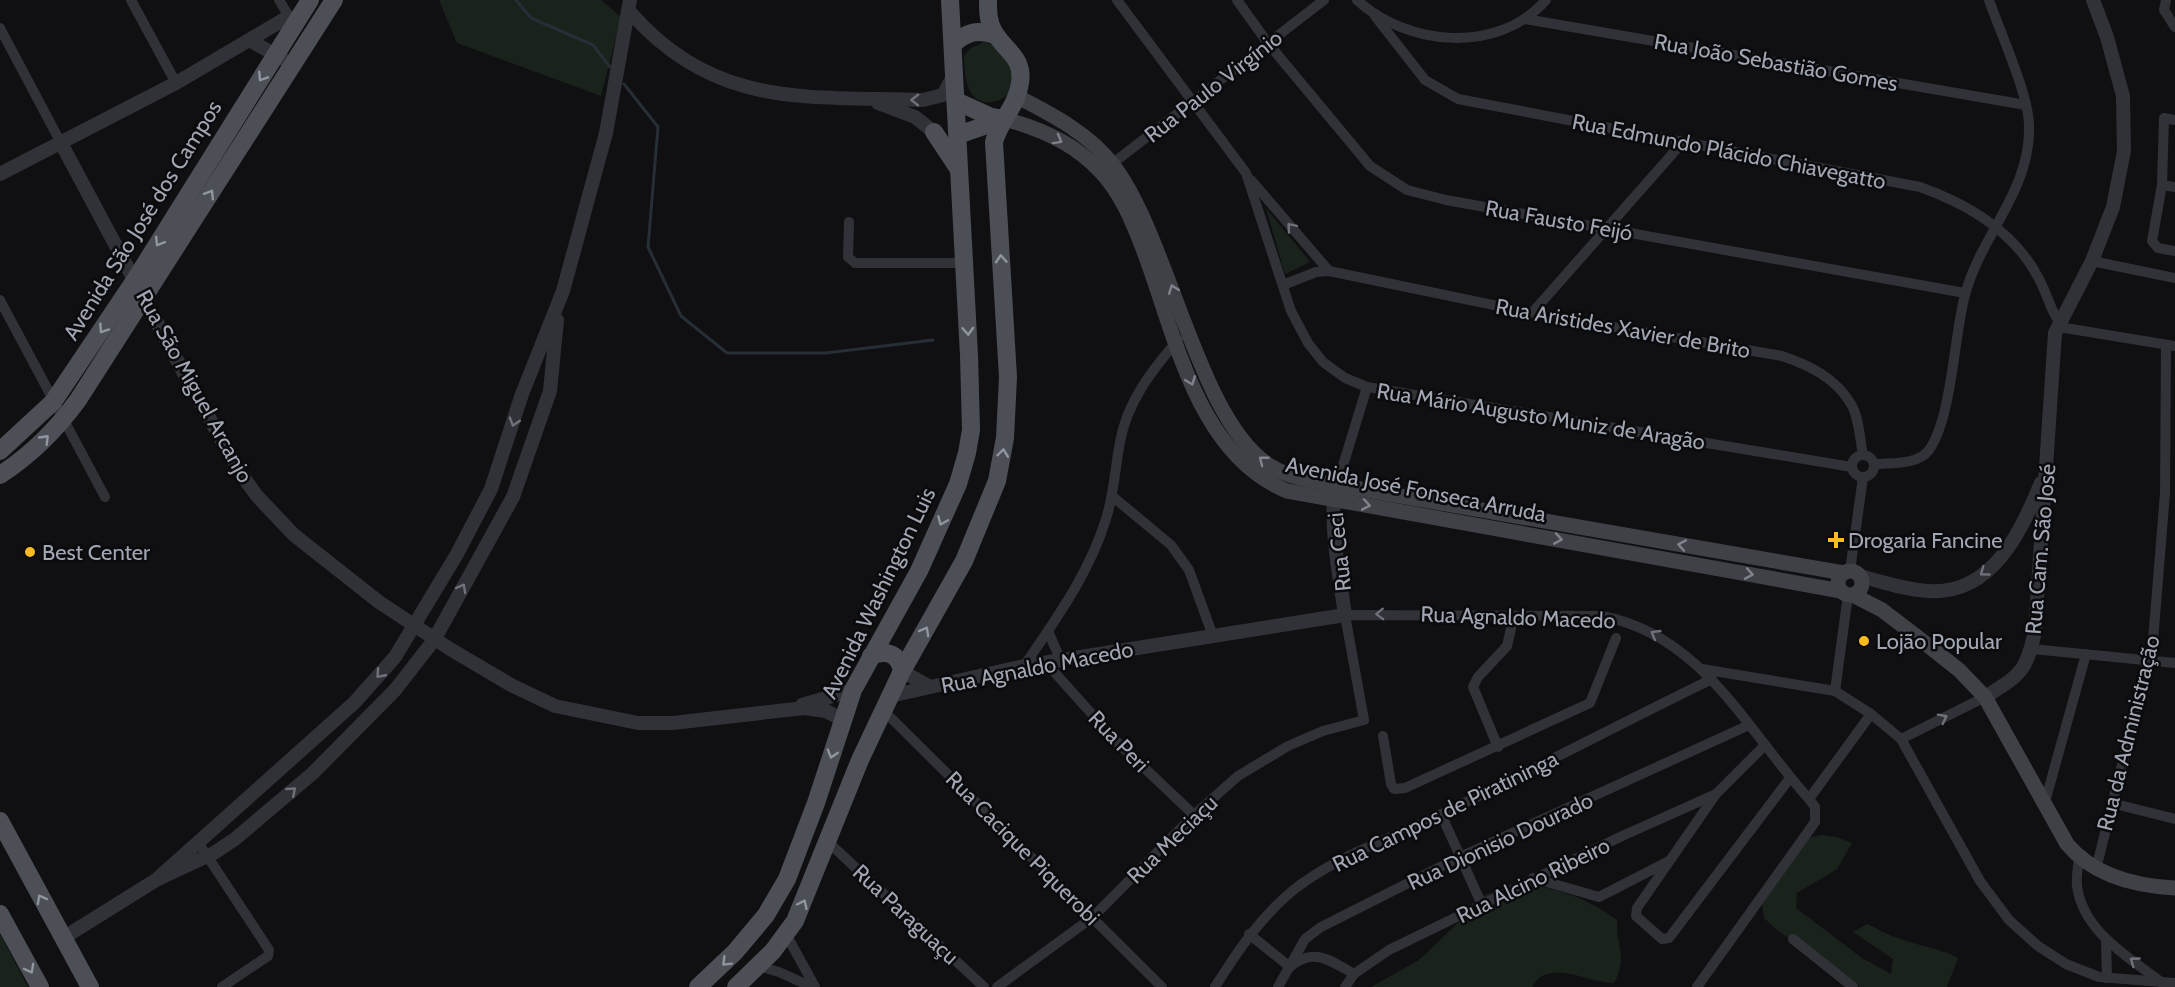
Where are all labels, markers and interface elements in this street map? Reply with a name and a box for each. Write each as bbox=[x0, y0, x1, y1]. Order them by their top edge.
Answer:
street label: Rua Paulo Virgínio bbox=[1139, 24, 1288, 149]
street label: Rua João Sebastião Gomes bbox=[1652, 28, 1900, 97]
one-way arrow bbox=[259, 70, 270, 81]
one-way arrow bbox=[911, 94, 920, 106]
street label: Avenida São José dos Campos bbox=[57, 95, 227, 345]
street label: Rua Edmundo Plácido Chiavegatto bbox=[1570, 108, 1888, 195]
one-way arrow bbox=[1052, 133, 1062, 144]
one-way arrow bbox=[203, 190, 214, 201]
street label: Rua Fausto Feijó bbox=[1483, 194, 1635, 247]
one-way arrow bbox=[1287, 223, 1298, 234]
one-way arrow bbox=[154, 236, 166, 246]
one-way arrow bbox=[995, 254, 1008, 263]
street label: Rua São Miguel Arcanjo bbox=[130, 285, 259, 487]
one-way arrow bbox=[1168, 285, 1180, 296]
street label: Rua Aristides Xavier de Brito bbox=[1493, 293, 1752, 364]
one-way arrow bbox=[99, 322, 110, 333]
one-way arrow bbox=[961, 327, 974, 336]
one-way arrow bbox=[1184, 375, 1197, 386]
street label: Rua Mário Augusto Muniz de Aragão bbox=[1375, 377, 1707, 456]
one-way arrow bbox=[509, 416, 521, 427]
one-way arrow bbox=[38, 435, 49, 446]
one-way arrow bbox=[996, 449, 1009, 458]
street label: Avenida José Fonseca Arruda bbox=[1283, 451, 1549, 528]
one-way arrow bbox=[1259, 457, 1270, 468]
street label: Rua Cam. São José bbox=[2020, 463, 2061, 635]
street label: Avenida Washington Luis bbox=[816, 483, 941, 703]
one-way arrow bbox=[1360, 498, 1370, 511]
street label: Rua Ceci bbox=[1322, 511, 1357, 593]
one-way arrow bbox=[938, 515, 950, 526]
place label: Drogaria Fancine bbox=[1848, 527, 2003, 554]
one-way arrow bbox=[1553, 533, 1562, 545]
marker: Drogaria Fancine bbox=[1829, 533, 1843, 547]
place label: Best Center bbox=[42, 539, 150, 566]
one-way arrow bbox=[1678, 539, 1687, 551]
marker: Best Center bbox=[23, 545, 37, 559]
one-way arrow bbox=[1980, 565, 1991, 576]
one-way arrow bbox=[1744, 567, 1754, 580]
one-way arrow bbox=[455, 584, 466, 594]
street label: Rua Agnaldo Macedo bbox=[1420, 601, 1616, 634]
one-way arrow bbox=[1375, 608, 1384, 621]
one-way arrow bbox=[918, 626, 929, 637]
place label: Lojão Popular bbox=[1876, 628, 2002, 655]
one-way arrow bbox=[1651, 630, 1661, 642]
street label: Rua da Administração bbox=[2091, 632, 2166, 834]
marker: Lojão Popular bbox=[1857, 634, 1871, 648]
street label: Rua Agnaldo Macedo bbox=[939, 636, 1136, 699]
one-way arrow bbox=[376, 667, 387, 678]
street label: Rua Peri bbox=[1083, 705, 1154, 778]
one-way arrow bbox=[1937, 714, 1947, 725]
street label: Rua Campos de Piratininga bbox=[1328, 745, 1563, 878]
one-way arrow bbox=[827, 748, 839, 759]
street label: Rua Cacique Piquerobi bbox=[940, 766, 1105, 931]
one-way arrow bbox=[285, 787, 295, 798]
street label: Rua Dionisio Dourado bbox=[1403, 787, 1597, 896]
street label: Rua Meciaçu bbox=[1121, 789, 1223, 889]
street label: Rua Alcino Ribeiro bbox=[1452, 832, 1614, 929]
street label: Rua Paraguaçu bbox=[847, 859, 964, 970]
one-way arrow bbox=[37, 895, 48, 905]
one-way arrow bbox=[795, 900, 807, 911]
one-way arrow bbox=[722, 954, 733, 965]
one-way arrow bbox=[2129, 958, 2140, 969]
one-way arrow bbox=[23, 963, 34, 973]

